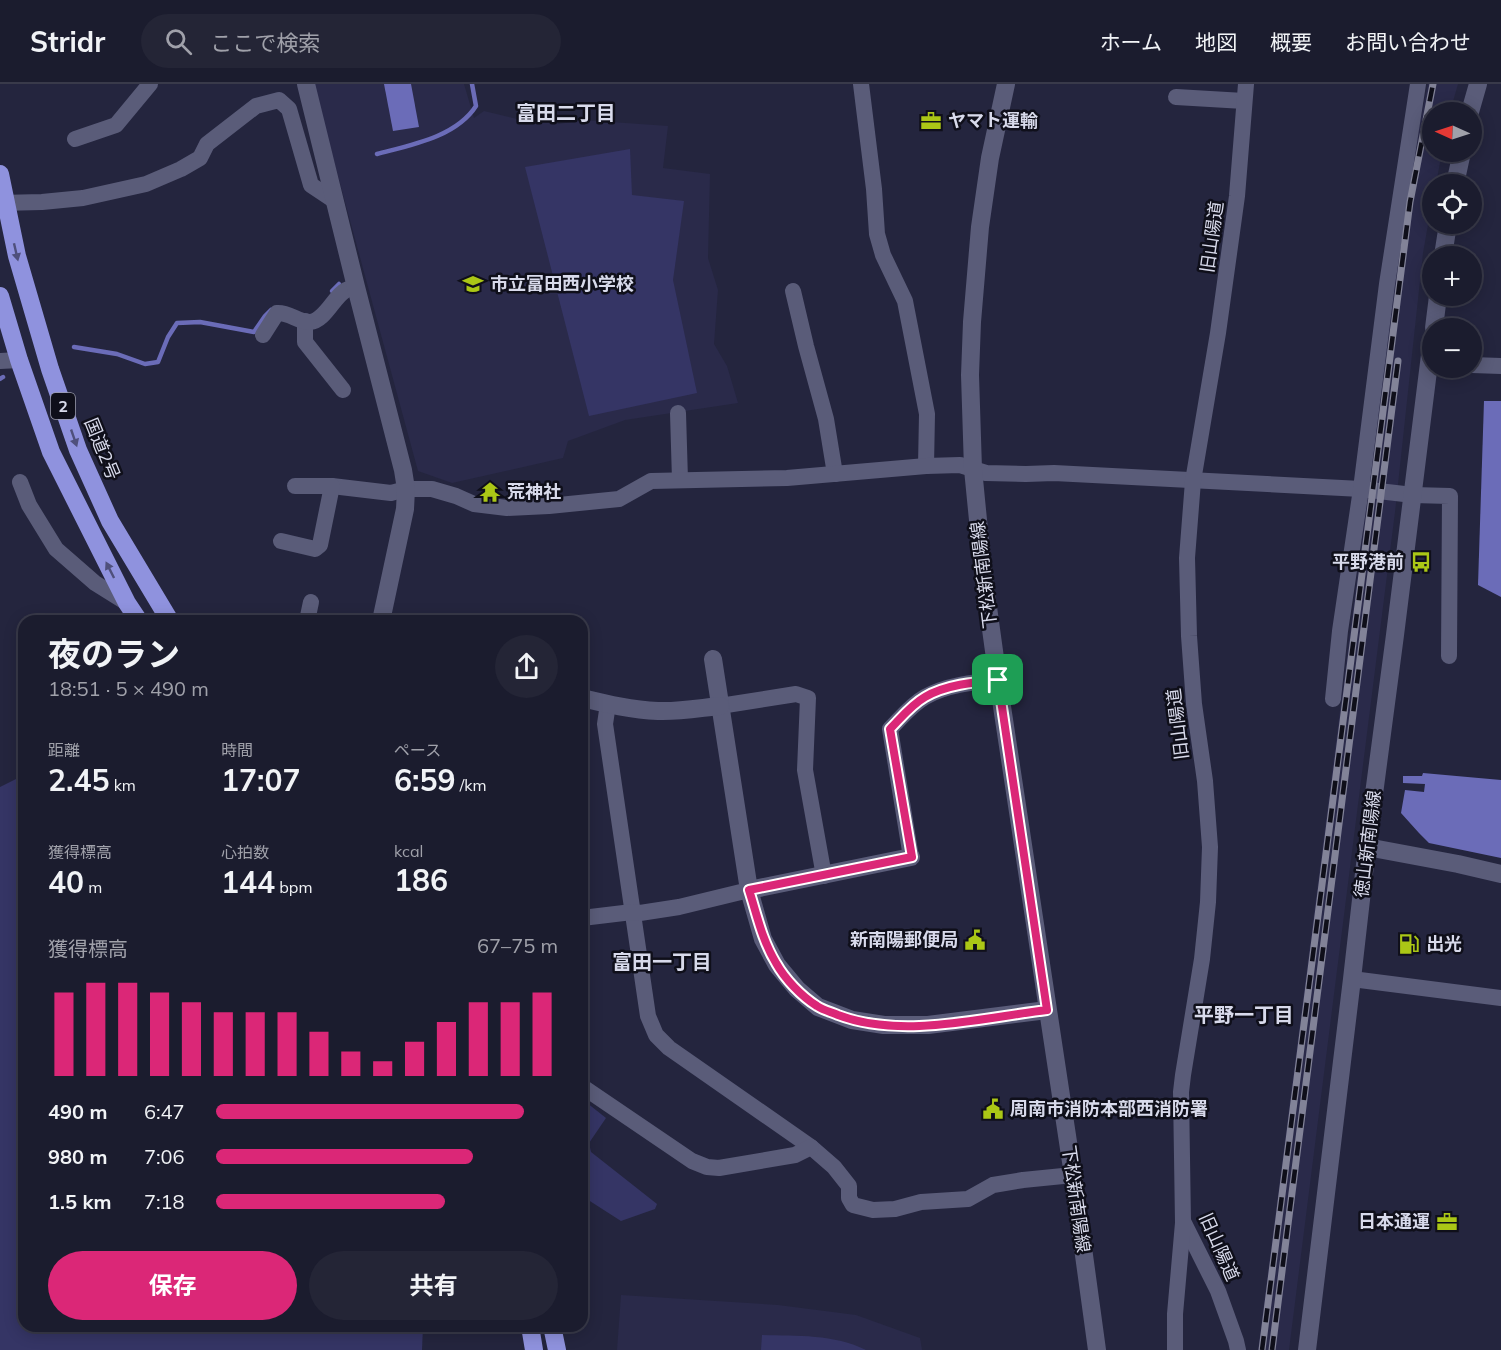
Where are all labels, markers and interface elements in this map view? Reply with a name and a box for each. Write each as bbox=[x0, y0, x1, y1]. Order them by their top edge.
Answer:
search box bbox=[141, 14, 561, 68]
text: Stridr bbox=[30, 24, 105, 59]
icon: search bbox=[162, 25, 195, 58]
text: ここで検索 bbox=[210, 29, 320, 57]
text: ホーム bbox=[1100, 29, 1162, 55]
text: 地図 bbox=[1195, 29, 1237, 55]
text: 概要 bbox=[1270, 29, 1312, 55]
text: お問い合わせ bbox=[1345, 29, 1471, 55]
district label: 富田二丁目 bbox=[516, 100, 616, 125]
north arrow bbox=[1422, 102, 1482, 162]
map controls bbox=[1422, 102, 1482, 378]
office icon: ヤマト運輸 bbox=[919, 109, 943, 133]
place label: ヤマト運輸 bbox=[948, 109, 1038, 132]
button: locate bbox=[1422, 174, 1482, 234]
street label: 旧山陽道 bbox=[1195, 200, 1228, 274]
one-way arrow bbox=[12, 243, 22, 261]
button: + bbox=[1422, 246, 1482, 306]
school or university icon: 市立富田西小学校 bbox=[461, 272, 485, 296]
place label: 市立富田西小学校 bbox=[490, 272, 634, 295]
button: − bbox=[1422, 318, 1482, 378]
road number: 2 bbox=[51, 393, 75, 419]
street label: 国道2号 bbox=[80, 414, 125, 483]
one-way arrow bbox=[70, 429, 79, 447]
temple icon: 荒神社 bbox=[478, 480, 502, 504]
place label: 荒神社 bbox=[507, 480, 561, 503]
street label: 下松新南陽線 bbox=[966, 520, 1001, 630]
place label: 平野港前 bbox=[1332, 550, 1404, 573]
bus stop icon: 平野港前 bbox=[1409, 550, 1433, 574]
one-way arrow bbox=[106, 562, 115, 579]
text: 夜のラン bbox=[48, 633, 180, 674]
button: share bbox=[495, 635, 558, 698]
pin bbox=[972, 654, 1023, 705]
icon: arrive bbox=[981, 663, 1014, 696]
text: 18:51 · 5 × 490 m bbox=[48, 676, 209, 701]
street label: 旧山陽道 bbox=[1162, 687, 1193, 761]
text: 距離 bbox=[48, 740, 80, 760]
text: 時間 bbox=[221, 740, 253, 760]
text: ペース bbox=[394, 740, 441, 760]
text: 2.45 bbox=[48, 761, 109, 799]
text: 17:07 bbox=[221, 761, 300, 799]
text: 6:59 bbox=[394, 761, 455, 799]
text: km bbox=[109, 775, 136, 795]
text: /km bbox=[455, 775, 486, 795]
street label: 徳山新南陽線 bbox=[1350, 789, 1385, 899]
text: kcal bbox=[394, 841, 423, 861]
text: 獲得標高 bbox=[48, 842, 112, 862]
text: 心拍数 bbox=[221, 842, 269, 862]
text: 186 bbox=[394, 861, 448, 899]
text: 40 bbox=[48, 863, 84, 901]
text: 144 bbox=[221, 863, 275, 901]
text: m bbox=[84, 877, 102, 897]
text: bpm bbox=[275, 877, 312, 897]
place label: 新南陽郵便局 bbox=[850, 928, 958, 951]
public building icon: 新南陽郵便局 bbox=[963, 928, 987, 952]
fuel station icon: 出光 bbox=[1397, 932, 1421, 956]
place label: 出光 bbox=[1426, 932, 1462, 955]
text: 67–75 m bbox=[477, 933, 558, 958]
text: 獲得標高 bbox=[48, 936, 128, 961]
district label: 富田一丁目 bbox=[612, 949, 712, 974]
district label: 平野一丁目 bbox=[1194, 1002, 1294, 1027]
public building icon: 周南市消防本部西消防署 bbox=[981, 1097, 1005, 1121]
place label: 周南市消防本部西消防署 bbox=[1010, 1097, 1208, 1120]
text: 490 m bbox=[48, 1099, 107, 1124]
text: 6:47 bbox=[144, 1099, 185, 1124]
text: 980 m bbox=[48, 1144, 107, 1169]
text: 7:06 bbox=[144, 1144, 185, 1169]
street label: 下松新南陽線 bbox=[1058, 1144, 1095, 1254]
text: 1.5 km bbox=[48, 1189, 111, 1214]
text: 7:18 bbox=[144, 1189, 185, 1214]
street label: 旧山陽道 bbox=[1194, 1209, 1245, 1284]
place label: 日本通運 bbox=[1358, 1210, 1430, 1233]
office icon: 日本通運 bbox=[1435, 1210, 1459, 1234]
button: 保存 bbox=[48, 1251, 297, 1320]
button: 共有 bbox=[309, 1251, 558, 1320]

